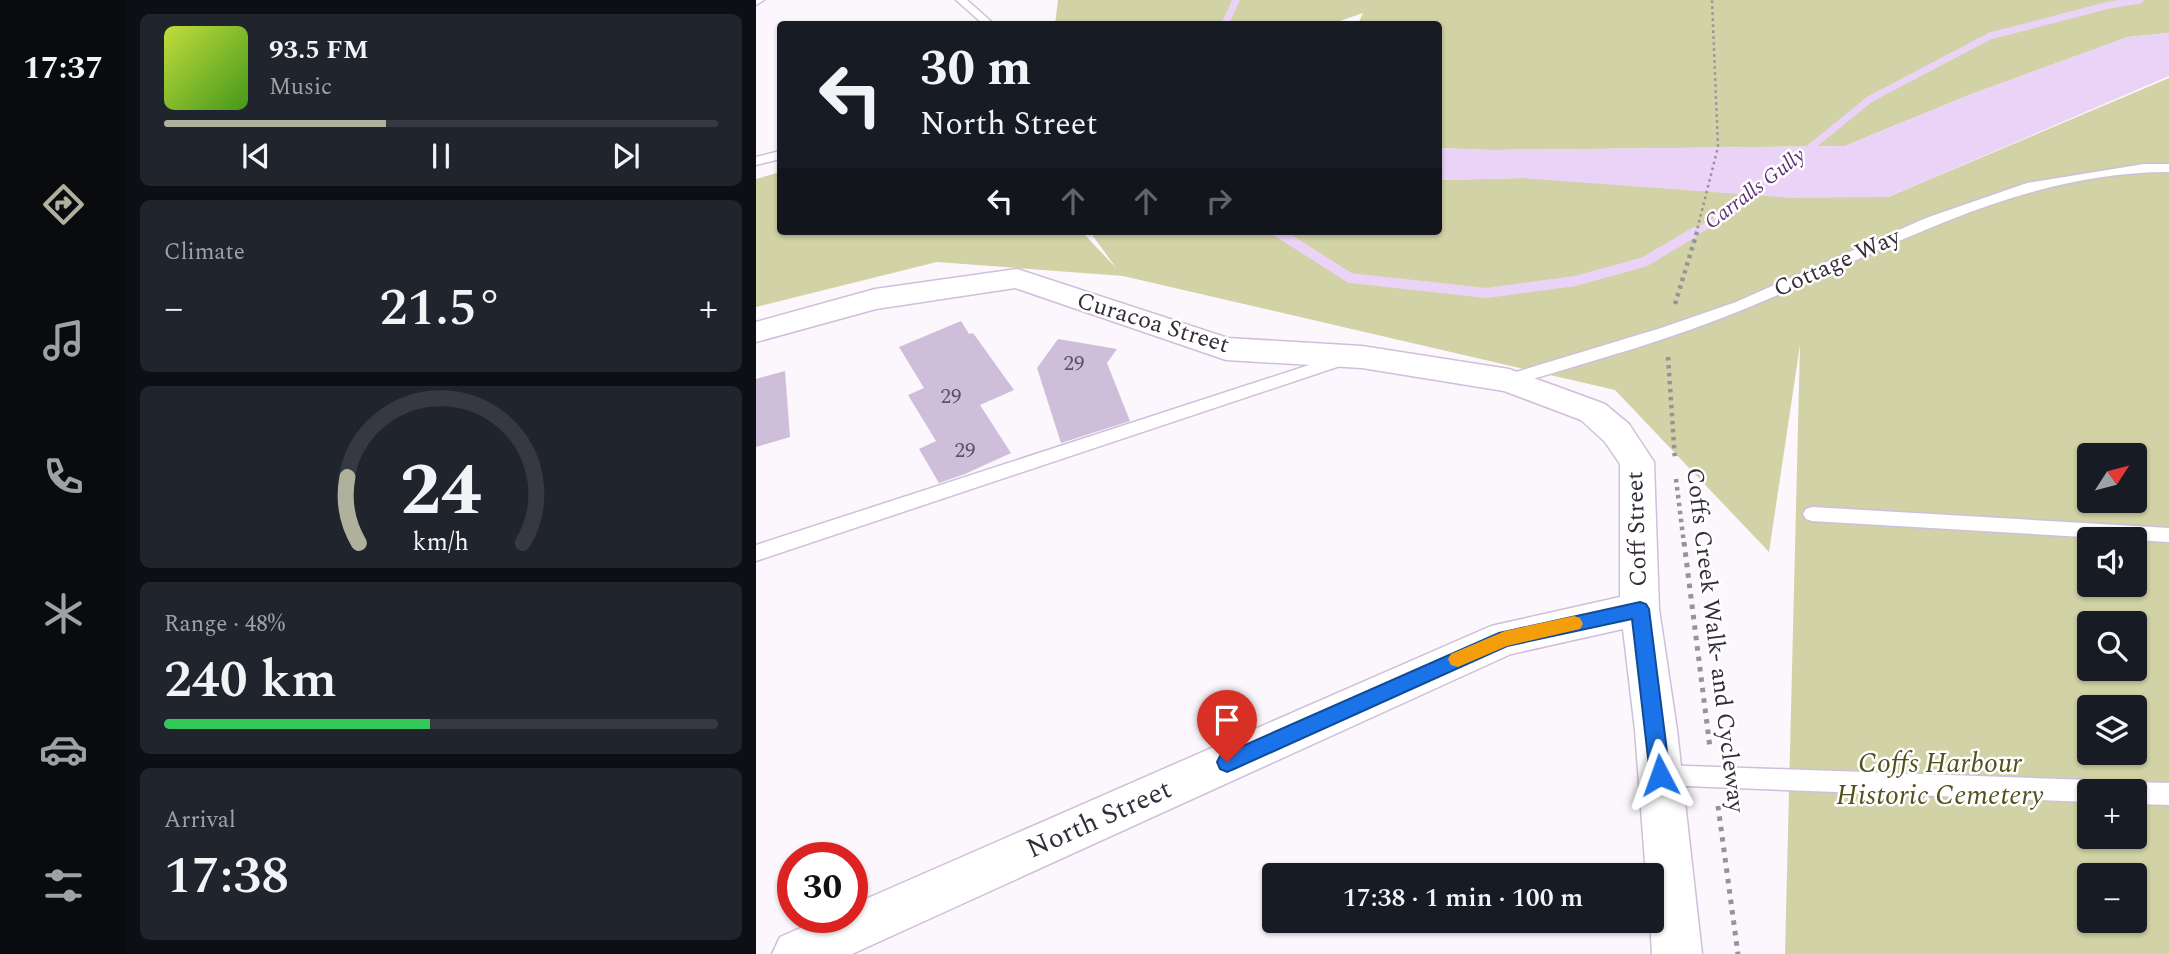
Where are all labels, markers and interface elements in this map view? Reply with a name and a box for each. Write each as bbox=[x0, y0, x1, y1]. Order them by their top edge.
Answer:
text: 93.5 FM bbox=[269, 30, 369, 70]
text: 30 m bbox=[920, 32, 1031, 107]
text: 17:37 bbox=[23, 44, 103, 93]
icon: left bbox=[805, 49, 896, 140]
text: Music bbox=[269, 70, 332, 105]
text: North Street bbox=[920, 100, 1097, 149]
icon: previous bbox=[237, 137, 275, 175]
icon: pause bbox=[422, 137, 460, 175]
icon: next bbox=[607, 137, 645, 175]
water label: Carralls Gully bbox=[1698, 140, 1813, 238]
icon: directions bbox=[39, 180, 88, 229]
icon: left bbox=[981, 182, 1019, 220]
icon: ahead bbox=[1054, 182, 1092, 220]
icon: ahead bbox=[1127, 182, 1165, 220]
icon: right bbox=[1200, 182, 1238, 220]
street label: Cottage Way bbox=[1768, 218, 1908, 307]
text: Climate bbox=[164, 235, 245, 270]
text: 21.5° bbox=[379, 269, 503, 348]
text: − bbox=[164, 280, 183, 338]
text: + bbox=[699, 280, 718, 338]
street label: Curacoa Street bbox=[1072, 283, 1234, 363]
icon: music bbox=[39, 316, 88, 365]
house number: 29 bbox=[1064, 348, 1085, 380]
house number: 29 bbox=[941, 381, 962, 413]
house number: 29 bbox=[955, 435, 976, 467]
text: 24 bbox=[400, 436, 482, 547]
north arrow bbox=[2077, 443, 2147, 513]
map controls bbox=[2077, 443, 2147, 933]
icon: phone bbox=[39, 452, 88, 501]
street label: Coffs Creek Walk- and Cycleway bbox=[1676, 465, 1754, 816]
street label: Coff Street bbox=[1617, 471, 1657, 587]
text: km/h bbox=[413, 524, 469, 562]
button: sound bbox=[2077, 527, 2147, 597]
icon: climate bbox=[39, 589, 88, 638]
text: Range · 48% bbox=[164, 607, 285, 642]
button: search bbox=[2077, 611, 2147, 681]
text: 240 km bbox=[164, 641, 337, 720]
pin bbox=[1197, 690, 1257, 762]
button: layers bbox=[2077, 695, 2147, 765]
icon: arrive bbox=[1208, 701, 1246, 739]
icon: car bbox=[39, 725, 88, 774]
position arrow bbox=[1623, 738, 1697, 812]
park label: Coffs Harbour Historic Cemetery bbox=[1836, 742, 2044, 817]
street label: North Street bbox=[1019, 768, 1179, 870]
button: + bbox=[2077, 779, 2147, 849]
text: Arrival bbox=[164, 803, 236, 838]
text: 17:38 bbox=[164, 837, 289, 916]
speed limit sign: 30 bbox=[777, 842, 868, 933]
icon: filters bbox=[39, 861, 88, 910]
button: − bbox=[2077, 863, 2147, 933]
text: 17:38 · 1 min · 100 m bbox=[1343, 878, 1583, 918]

